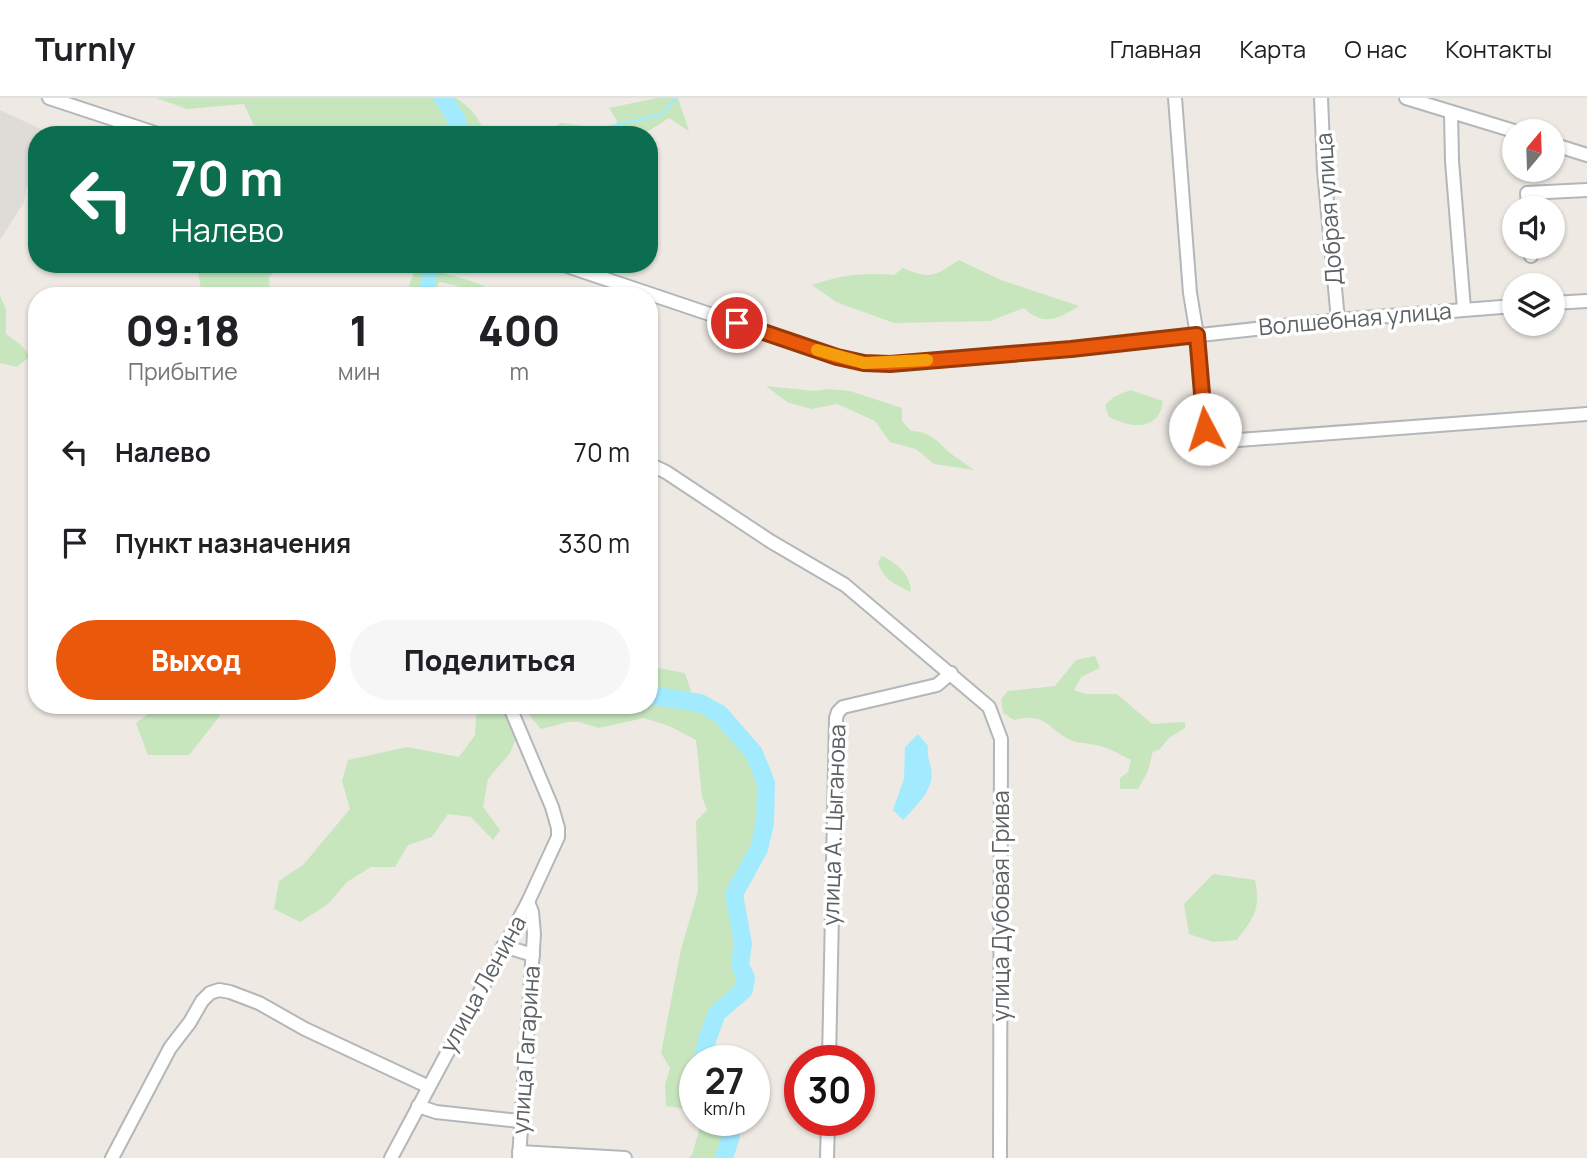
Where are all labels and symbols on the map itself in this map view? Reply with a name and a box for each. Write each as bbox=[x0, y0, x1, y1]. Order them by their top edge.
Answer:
north arrow bbox=[1502, 119, 1564, 182]
street label: Добрая улица bbox=[1307, 132, 1349, 286]
pin bbox=[707, 293, 767, 353]
street label: Волшебная улица bbox=[1257, 294, 1453, 342]
position arrow bbox=[1168, 392, 1242, 466]
street label: улица А. Цыганова bbox=[813, 724, 853, 926]
street label: улица Дубовая Грива bbox=[984, 791, 1016, 1021]
street label: улица Ленина bbox=[431, 909, 533, 1058]
street label: улица Гагарина bbox=[503, 965, 547, 1135]
speed limit sign: 30 bbox=[784, 1045, 875, 1136]

